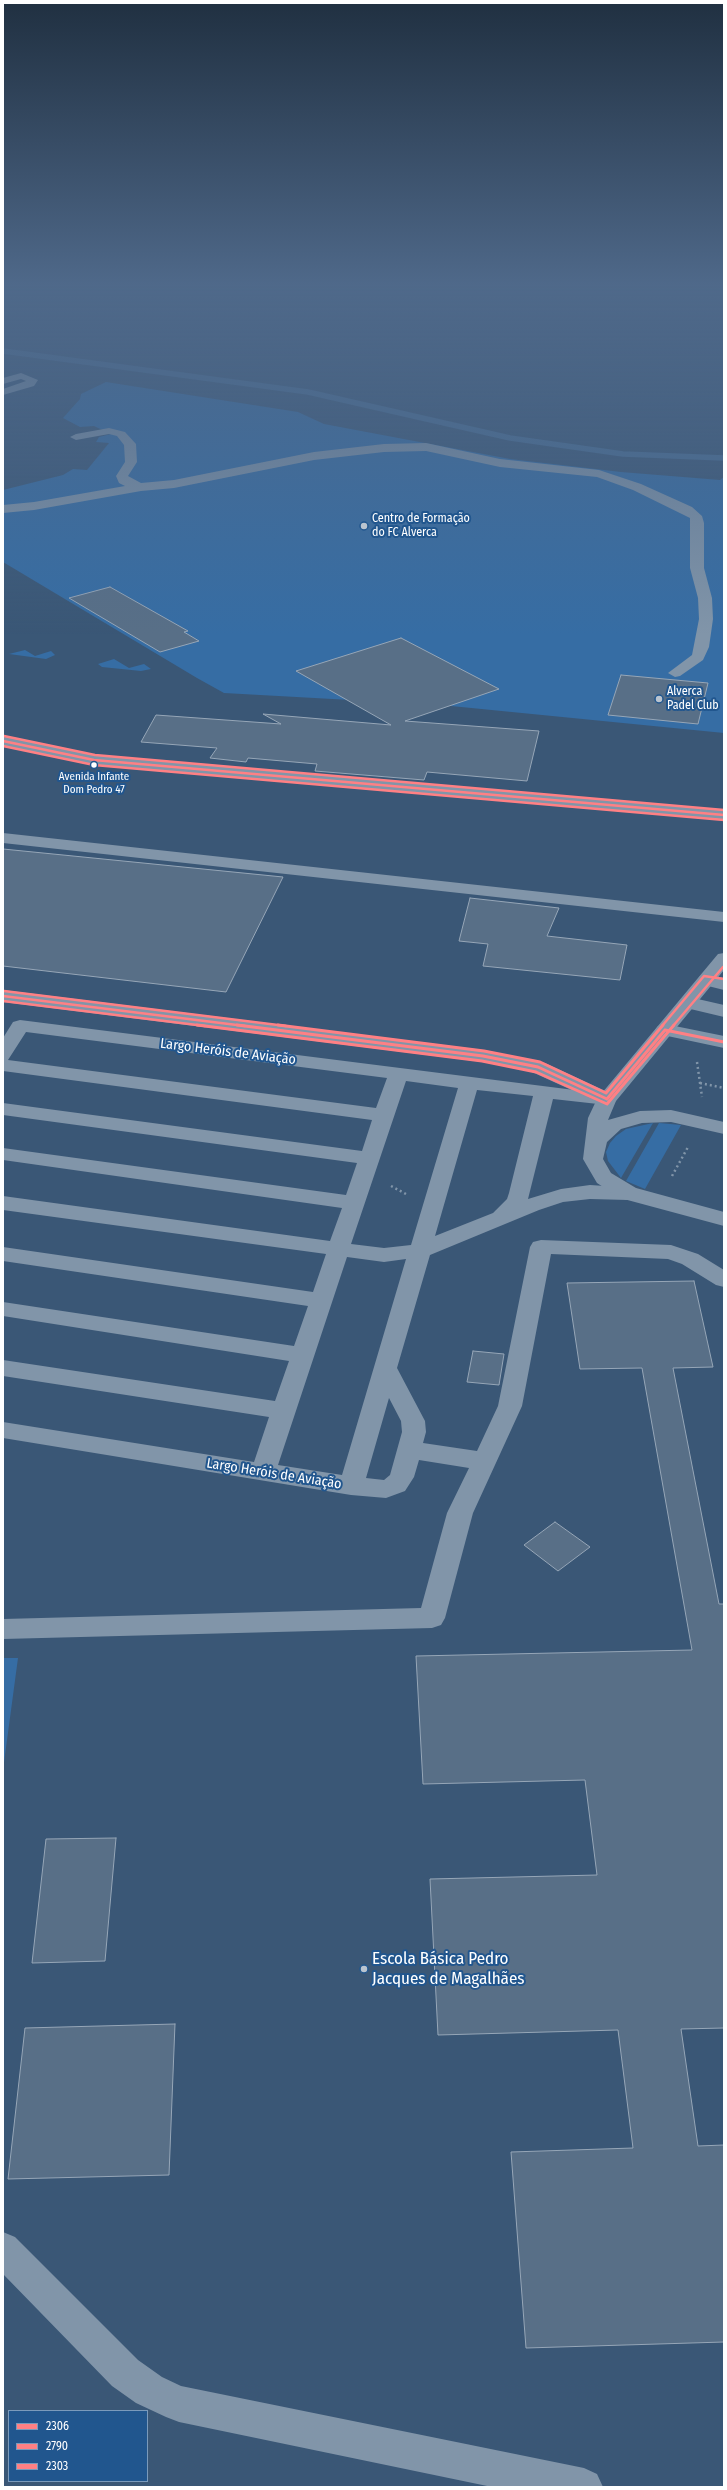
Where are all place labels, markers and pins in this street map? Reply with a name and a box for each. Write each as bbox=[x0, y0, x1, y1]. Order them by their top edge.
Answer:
place label: Centro de Formação do FC Alverca bbox=[372, 512, 470, 540]
marker: Centro de Formação do FC Alverca bbox=[359, 521, 369, 531]
place label: Alverca Padel Club bbox=[667, 685, 719, 713]
marker: Alverca Padel Club bbox=[654, 694, 664, 704]
marker: Avenida Infante Dom Pedro 47 bbox=[89, 760, 99, 770]
place label: Avenida Infante Dom Pedro 47 bbox=[59, 770, 129, 796]
place label: Escola Básica Pedro Jacques de Magalhães bbox=[372, 1949, 525, 1989]
marker: Escola Básica Pedro Jacques de Magalhães bbox=[359, 1964, 369, 1974]

